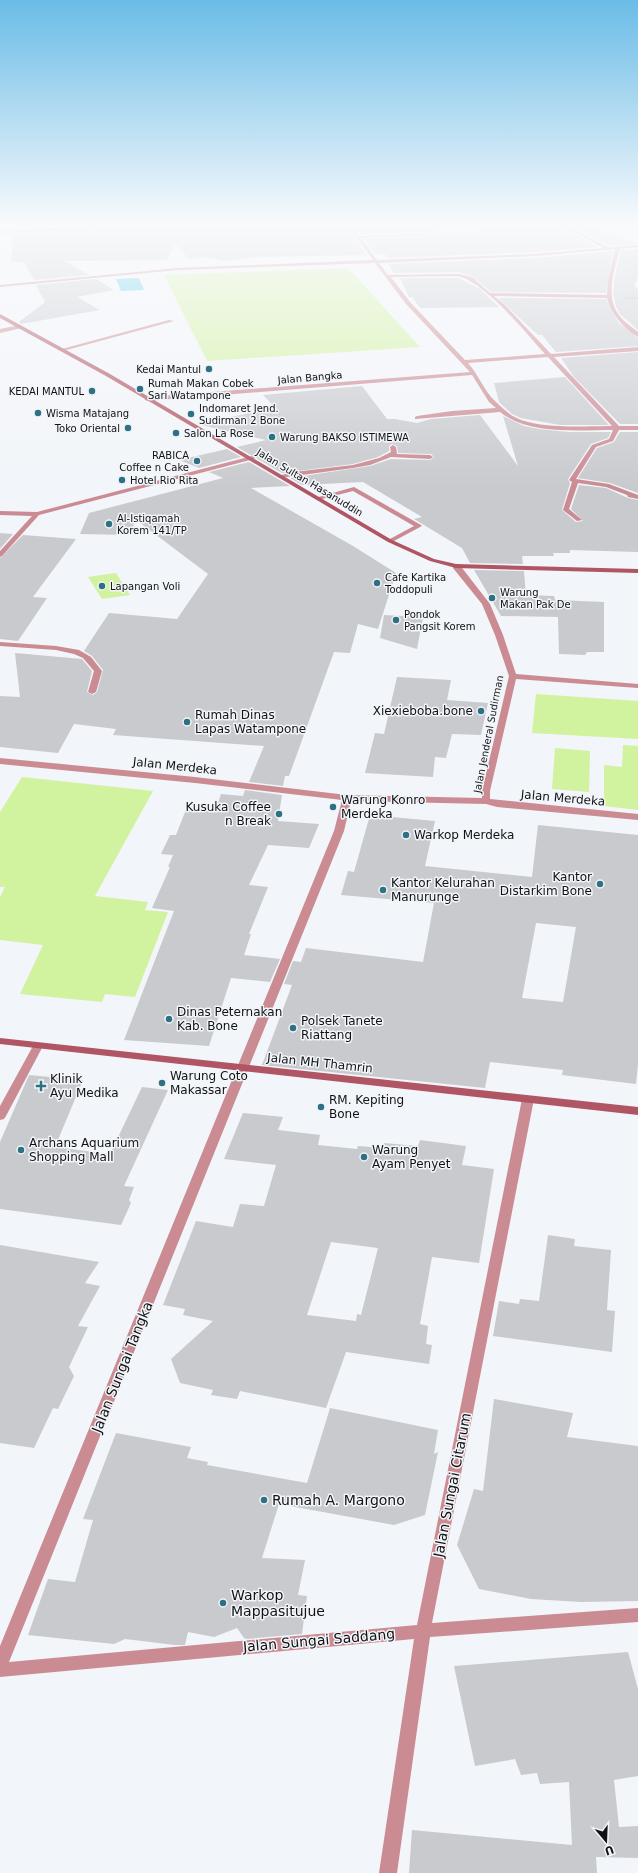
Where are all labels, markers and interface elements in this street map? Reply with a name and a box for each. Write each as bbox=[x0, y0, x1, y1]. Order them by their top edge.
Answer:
place label: Kedai Mantul bbox=[136, 364, 201, 375]
marker: Kedai Mantul bbox=[204, 364, 214, 374]
street label: Jalan Bangka bbox=[276, 369, 343, 386]
place label: Rumah Makan Cobek Sari Watampone bbox=[148, 378, 254, 401]
marker: Rumah Makan Cobek Sari Watampone bbox=[135, 384, 145, 394]
place label: KEDAI MANTUL bbox=[9, 386, 84, 397]
marker: KEDAI MANTUL bbox=[87, 386, 97, 396]
place label: Indomaret Jend. Sudirman 2 Bone bbox=[199, 403, 285, 426]
marker: Wisma Matajang bbox=[33, 408, 43, 418]
place label: Wisma Matajang bbox=[46, 408, 129, 419]
marker: Indomaret Jend. Sudirman 2 Bone bbox=[186, 409, 196, 419]
place label: Toko Oriental bbox=[54, 423, 120, 434]
marker: Toko Oriental bbox=[123, 423, 133, 433]
marker: Salon La Rose bbox=[171, 428, 181, 438]
place label: Salon La Rose bbox=[184, 428, 254, 439]
marker: Warung BAKSO ISTIMEWA bbox=[267, 432, 277, 442]
place label: Warung BAKSO ISTIMEWA bbox=[280, 432, 409, 443]
street label: Jalan Sultan Hasanuddin bbox=[254, 446, 365, 519]
place label: RABICA Coffee n Cake bbox=[119, 450, 189, 473]
marker: RABICA Coffee n Cake bbox=[192, 456, 202, 466]
marker: Hotel Rio Rita bbox=[117, 475, 127, 485]
place label: Hotel Rio Rita bbox=[130, 475, 198, 486]
place label: Al-Istiqamah Korem 141/TP bbox=[117, 513, 187, 536]
marker: Al-Istiqamah Korem 141/TP bbox=[104, 519, 114, 529]
place label: Cafe Kartika Toddopuli bbox=[384, 572, 446, 595]
marker: Cafe Kartika Toddopuli bbox=[372, 578, 382, 588]
marker: Lapangan Voli bbox=[97, 581, 107, 591]
place label: Lapangan Voli bbox=[110, 581, 180, 592]
place label: Warung Makan Pak De bbox=[500, 587, 571, 610]
marker: Warung Makan Pak De bbox=[487, 593, 497, 603]
place label: Pondok Pangsit Korem bbox=[404, 609, 475, 632]
marker: Pondok Pangsit Korem bbox=[391, 615, 401, 625]
street label: Jalan Jenderal Sudirman bbox=[471, 674, 505, 795]
place label: Xiexieboba.bone bbox=[373, 704, 473, 718]
marker: Xiexieboba.bone bbox=[476, 706, 486, 716]
place label: Rumah Dinas Lapas Watampone bbox=[195, 708, 306, 736]
marker: Rumah Dinas Lapas Watampone bbox=[182, 717, 192, 727]
street label: Jalan Merdeka bbox=[131, 755, 218, 777]
street label: Jalan Merdeka bbox=[519, 787, 606, 809]
place label: Warung Konro Merdeka bbox=[341, 793, 425, 821]
place label: Kusuka Coffee n Break bbox=[186, 800, 271, 828]
marker: Warung Konro Merdeka bbox=[328, 802, 338, 812]
marker: Kusuka Coffee n Break bbox=[274, 809, 284, 819]
place label: Warkop Merdeka bbox=[414, 828, 514, 842]
marker: Warkop Merdeka bbox=[401, 830, 411, 840]
place label: Kantor Distarkim Bone bbox=[500, 870, 592, 898]
place label: Kantor Kelurahan Manurunge bbox=[391, 876, 495, 904]
marker: Kantor Distarkim Bone bbox=[595, 879, 605, 889]
marker: Kantor Kelurahan Manurunge bbox=[378, 885, 388, 895]
place label: Dinas Peternakan Kab. Bone bbox=[177, 1005, 282, 1033]
marker: Dinas Peternakan Kab. Bone bbox=[164, 1014, 174, 1024]
place label: Polsek Tanete Riattang bbox=[301, 1014, 383, 1042]
marker: Polsek Tanete Riattang bbox=[288, 1023, 298, 1033]
street label: Jalan MH Thamrin bbox=[266, 1050, 373, 1076]
place label: Warung Coto Makassar bbox=[170, 1069, 248, 1097]
place label: Klinik Ayu Medika bbox=[50, 1072, 119, 1100]
marker: Warung Coto Makassar bbox=[157, 1078, 167, 1088]
marker: Klinik Ayu Medika bbox=[35, 1080, 47, 1092]
place label: RM. Kepiting Bone bbox=[329, 1093, 404, 1121]
marker: RM. Kepiting Bone bbox=[316, 1102, 326, 1112]
place label: Archans Aquarium Shopping Mall bbox=[29, 1136, 139, 1164]
place label: Warung Ayam Penyet bbox=[372, 1143, 451, 1171]
marker: Archans Aquarium Shopping Mall bbox=[16, 1145, 26, 1155]
marker: Warung Ayam Penyet bbox=[359, 1152, 369, 1162]
street label: Jalan Sungai Tangka bbox=[88, 1299, 156, 1436]
street label: Jalan Sungai Citarum bbox=[430, 1411, 474, 1560]
place label: Rumah A. Margono bbox=[272, 1492, 405, 1508]
marker: Rumah A. Margono bbox=[259, 1495, 269, 1505]
place label: Warkop Mappasitujue bbox=[231, 1587, 325, 1619]
marker: Warkop Mappasitujue bbox=[218, 1598, 228, 1608]
street label: Jalan Sungai Saddang bbox=[241, 1625, 396, 1655]
north arrow bbox=[586, 1821, 626, 1861]
text: U bbox=[603, 1842, 615, 1858]

